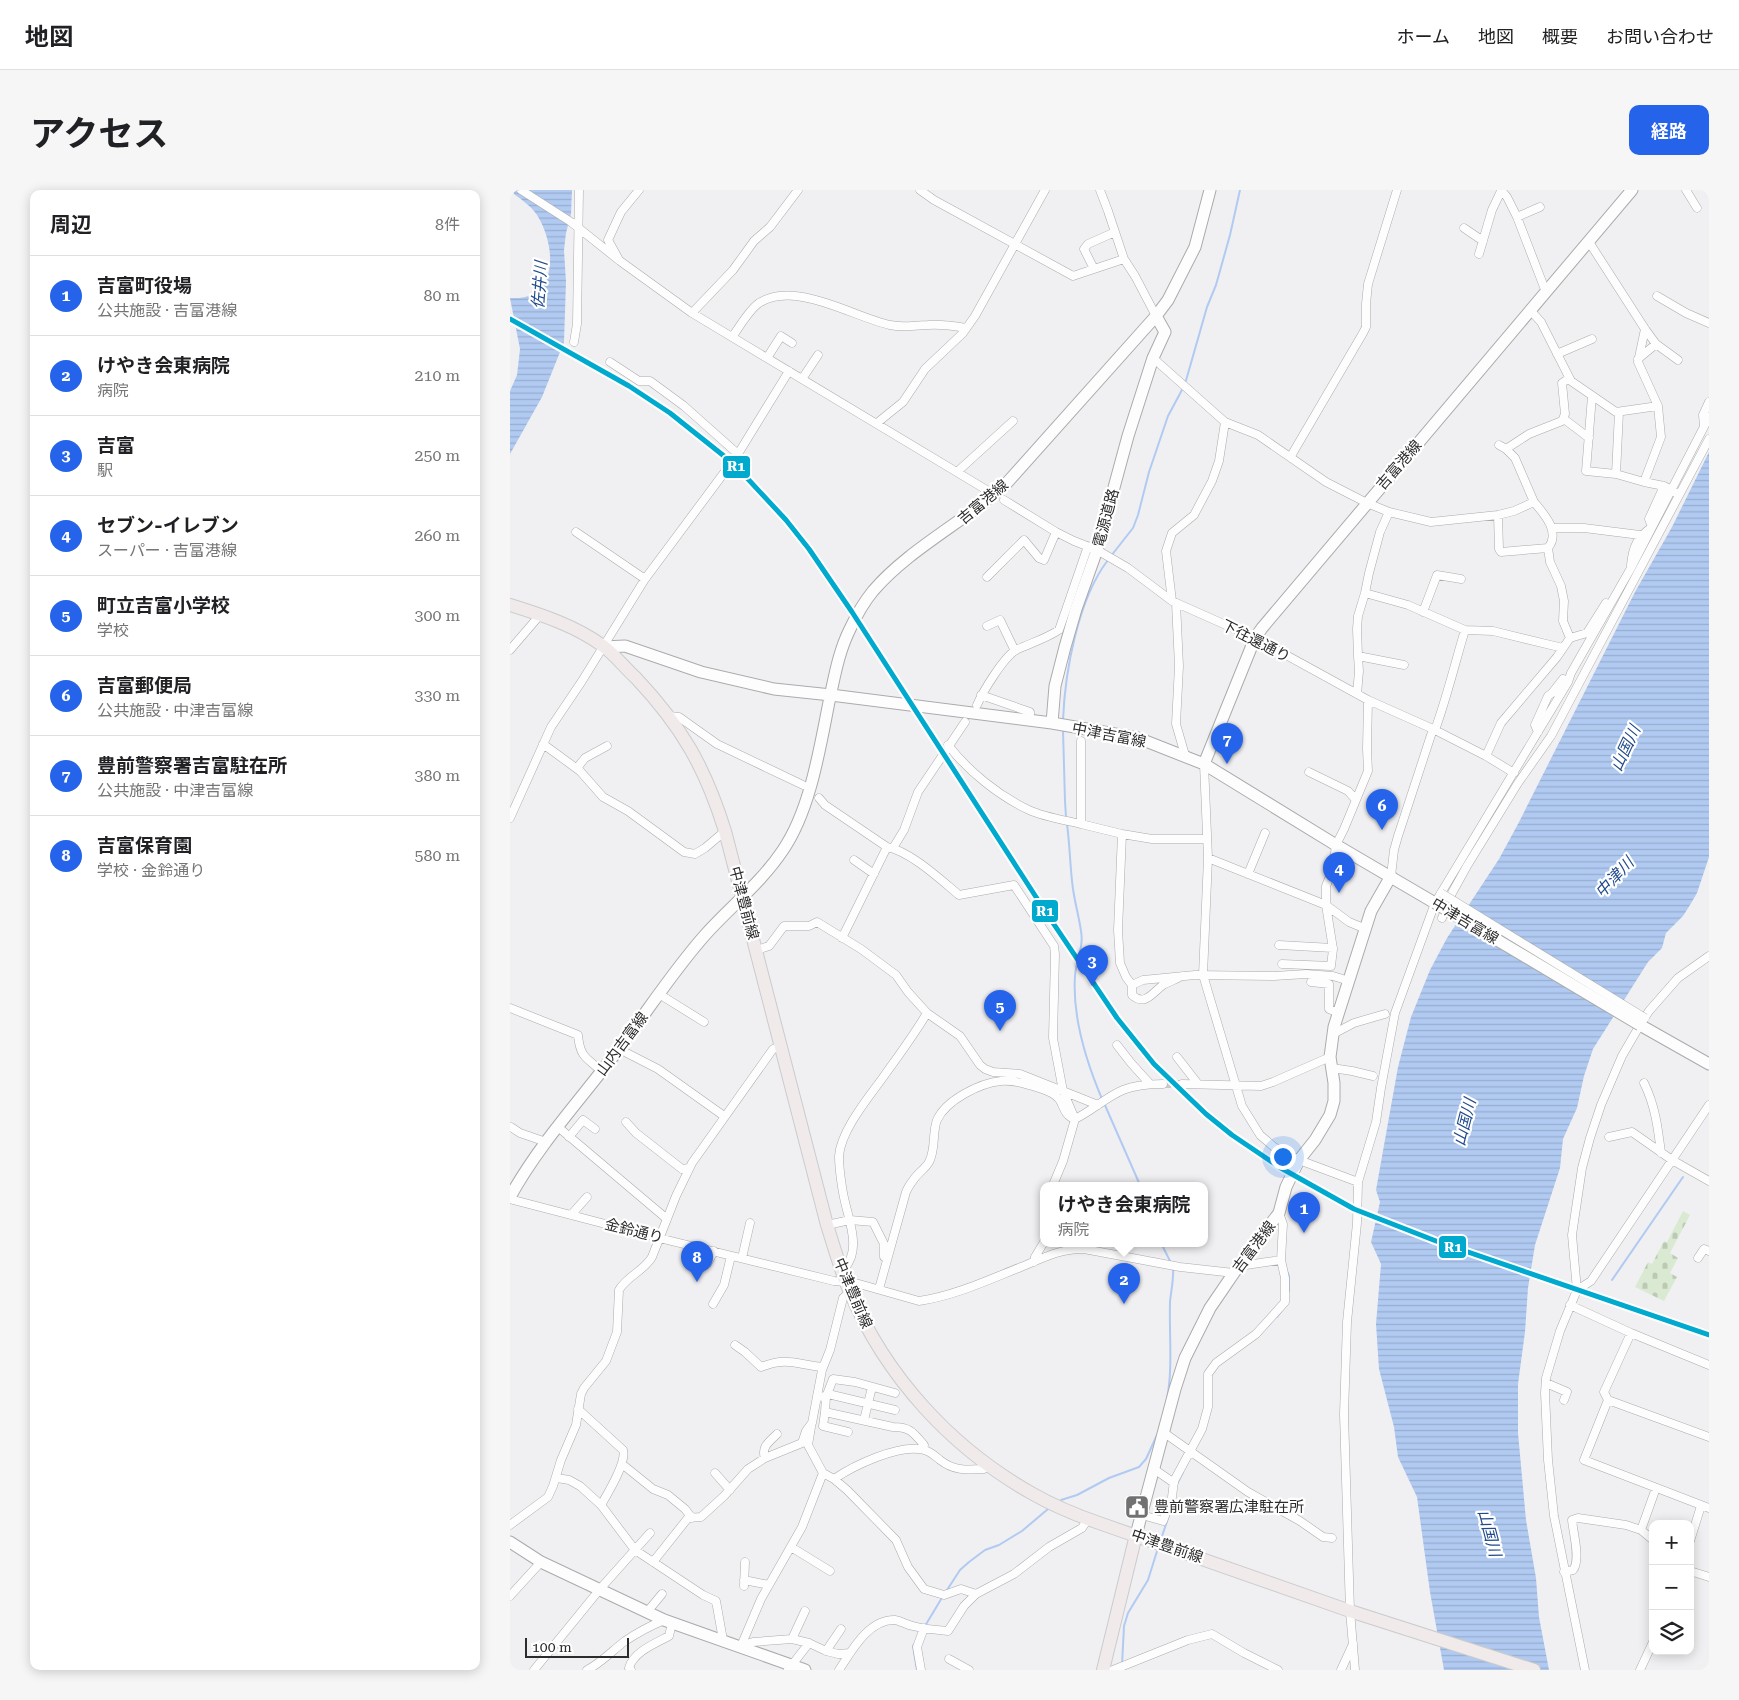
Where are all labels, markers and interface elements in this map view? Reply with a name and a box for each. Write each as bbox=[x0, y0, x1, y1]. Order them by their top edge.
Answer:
text: 地図 bbox=[25, 23, 73, 51]
text: ホーム bbox=[1397, 26, 1450, 47]
text: 地図 bbox=[1478, 26, 1514, 47]
text: 概要 bbox=[1542, 26, 1578, 47]
text: お問い合わせ bbox=[1606, 26, 1714, 47]
button: 経路 bbox=[1629, 105, 1709, 155]
text: アクセス bbox=[30, 114, 168, 155]
text: 周辺 bbox=[50, 213, 92, 237]
text: 8件 bbox=[435, 215, 460, 234]
water label: 佐井川 bbox=[528, 258, 551, 310]
text: 吉富町役場 bbox=[97, 274, 192, 297]
text: 1 bbox=[62, 286, 70, 305]
text: 80 m bbox=[423, 286, 460, 305]
text: 公共施設 · 吉富港線 bbox=[97, 301, 237, 320]
text: けやき会東病院 bbox=[97, 354, 230, 377]
text: 2 bbox=[62, 366, 70, 385]
text: 210 m bbox=[414, 366, 460, 385]
text: 病院 bbox=[97, 381, 129, 400]
text: 吉富 bbox=[97, 434, 135, 457]
street label: 吉富港線 bbox=[1373, 436, 1425, 494]
text: 3 bbox=[62, 446, 70, 465]
text: 250 m bbox=[414, 446, 460, 465]
line badge: R1 bbox=[722, 455, 751, 479]
text: R1 bbox=[727, 458, 745, 474]
text: 駅 bbox=[97, 461, 113, 480]
street label: 吉富港線 bbox=[954, 476, 1012, 528]
street label: 電源道路 bbox=[1090, 487, 1122, 549]
text: セブン-イレブン bbox=[97, 514, 239, 537]
text: 4 bbox=[62, 526, 70, 545]
text: 260 m bbox=[414, 526, 460, 545]
text: スーパー · 吉富港線 bbox=[97, 541, 237, 560]
text: 町立吉富小学校 bbox=[97, 594, 230, 617]
text: 5 bbox=[62, 606, 70, 625]
text: 300 m bbox=[414, 606, 460, 625]
street label: 下往還通り bbox=[1218, 616, 1294, 666]
text: 学校 bbox=[97, 621, 129, 640]
text: 吉富郵便局 bbox=[97, 674, 192, 697]
text: 6 bbox=[62, 686, 70, 705]
text: 330 m bbox=[414, 686, 460, 705]
text: 公共施設 · 中津吉富線 bbox=[97, 701, 253, 720]
street label: 中津吉富線 bbox=[1070, 719, 1148, 751]
water label: 山国川 bbox=[1607, 721, 1645, 774]
pin: 7 bbox=[1211, 723, 1243, 764]
text: 豊前警察署吉富駐在所 bbox=[97, 754, 287, 777]
text: 7 bbox=[62, 766, 70, 785]
text: 380 m bbox=[414, 766, 460, 785]
text: 公共施設 · 中津吉富線 bbox=[97, 781, 253, 800]
pin: 6 bbox=[1366, 789, 1398, 830]
text: 吉富保育園 bbox=[97, 834, 192, 857]
text: 8 bbox=[62, 846, 70, 865]
text: 580 m bbox=[414, 846, 460, 865]
pin: 4 bbox=[1323, 852, 1355, 893]
water label: 中津川 bbox=[1591, 852, 1639, 901]
text: 学校 · 金鈴通り bbox=[97, 861, 205, 880]
street label: 中津豊前線 bbox=[726, 864, 762, 942]
street label: 中津吉富線 bbox=[1428, 894, 1502, 948]
line badge: R1 bbox=[1031, 899, 1059, 923]
text: R1 bbox=[1036, 903, 1054, 919]
pin: 3 bbox=[1076, 945, 1108, 986]
pin: 5 bbox=[984, 990, 1016, 1031]
street label: 山内吉富線 bbox=[592, 1009, 652, 1079]
water label: 山国川 bbox=[1449, 1095, 1480, 1148]
your location bbox=[1270, 1144, 1296, 1170]
popup bbox=[1040, 1182, 1208, 1247]
pin: 1 bbox=[1288, 1192, 1320, 1233]
text: けやき会東病院 bbox=[1057, 1193, 1191, 1216]
street label: 金鈴通り bbox=[603, 1215, 665, 1247]
street label: 吉富港線 bbox=[1229, 1218, 1279, 1276]
text: 病院 bbox=[1057, 1220, 1090, 1239]
line badge: R1 bbox=[1438, 1235, 1467, 1259]
text: R1 bbox=[1444, 1239, 1462, 1255]
pin: 8 bbox=[681, 1241, 713, 1282]
street label: 中津豊前線 bbox=[830, 1255, 876, 1331]
pin: 2 bbox=[1108, 1263, 1140, 1304]
public building icon: 豊前警察署広津駐在所 bbox=[1124, 1494, 1150, 1520]
place label: 豊前警察署広津駐在所 bbox=[1154, 1498, 1304, 1516]
water label: 山国川 bbox=[1474, 1507, 1505, 1561]
map controls bbox=[1649, 1520, 1694, 1655]
button: + bbox=[1649, 1520, 1694, 1565]
street label: 中津豊前線 bbox=[1129, 1525, 1205, 1567]
button: − bbox=[1649, 1565, 1694, 1610]
button: layers bbox=[1649, 1610, 1694, 1655]
scale bar bbox=[525, 1635, 629, 1658]
text: 100 m bbox=[532, 1639, 572, 1655]

